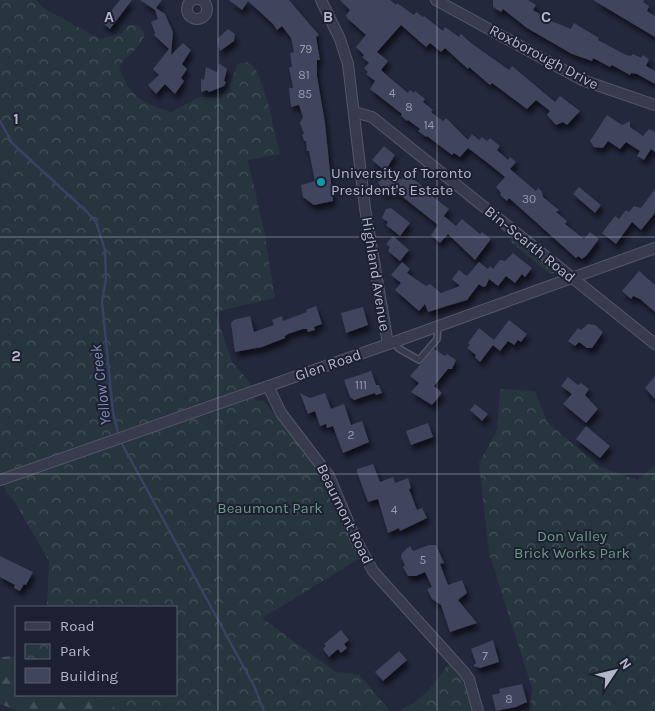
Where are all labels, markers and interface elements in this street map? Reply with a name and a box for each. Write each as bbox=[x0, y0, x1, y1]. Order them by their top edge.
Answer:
text: A bbox=[104, 7, 114, 26]
text: B bbox=[323, 7, 333, 26]
text: C bbox=[541, 7, 551, 26]
street label: Roxborough Drive bbox=[486, 21, 602, 93]
house number: 79 bbox=[300, 42, 312, 56]
house number: 81 bbox=[298, 68, 310, 82]
house number: 4 bbox=[389, 86, 396, 100]
house number: 85 bbox=[298, 87, 312, 101]
house number: 8 bbox=[405, 100, 413, 114]
text: 1 bbox=[13, 109, 19, 128]
house number: 14 bbox=[424, 118, 435, 132]
place label: University of Toronto President's Estate bbox=[331, 164, 471, 199]
marker: University of Toronto President's Estate bbox=[315, 176, 327, 188]
house number: 30 bbox=[522, 192, 536, 206]
street label: Bin-Scarth Road bbox=[481, 202, 579, 286]
street label: Highland Avenue bbox=[358, 216, 394, 332]
water label: Yellow Creek bbox=[86, 343, 115, 427]
street label: Glen Road bbox=[293, 345, 363, 385]
text: 2 bbox=[11, 346, 21, 365]
house number: 111 bbox=[355, 378, 367, 392]
house number: 2 bbox=[348, 428, 355, 442]
street label: Beaumont Road bbox=[313, 461, 377, 567]
park label: Beaumont Park bbox=[217, 499, 323, 517]
house number: 4 bbox=[391, 503, 398, 517]
park label: Don Valley Brick Works Park bbox=[514, 527, 630, 562]
house number: 5 bbox=[420, 553, 427, 567]
legend bbox=[15, 606, 178, 696]
text: Road bbox=[60, 617, 95, 635]
text: Park bbox=[60, 642, 90, 660]
north arrow bbox=[590, 646, 640, 696]
house number: 7 bbox=[482, 649, 488, 663]
text: N bbox=[615, 655, 635, 673]
text: Building bbox=[60, 667, 118, 685]
house number: 8 bbox=[505, 692, 513, 706]

